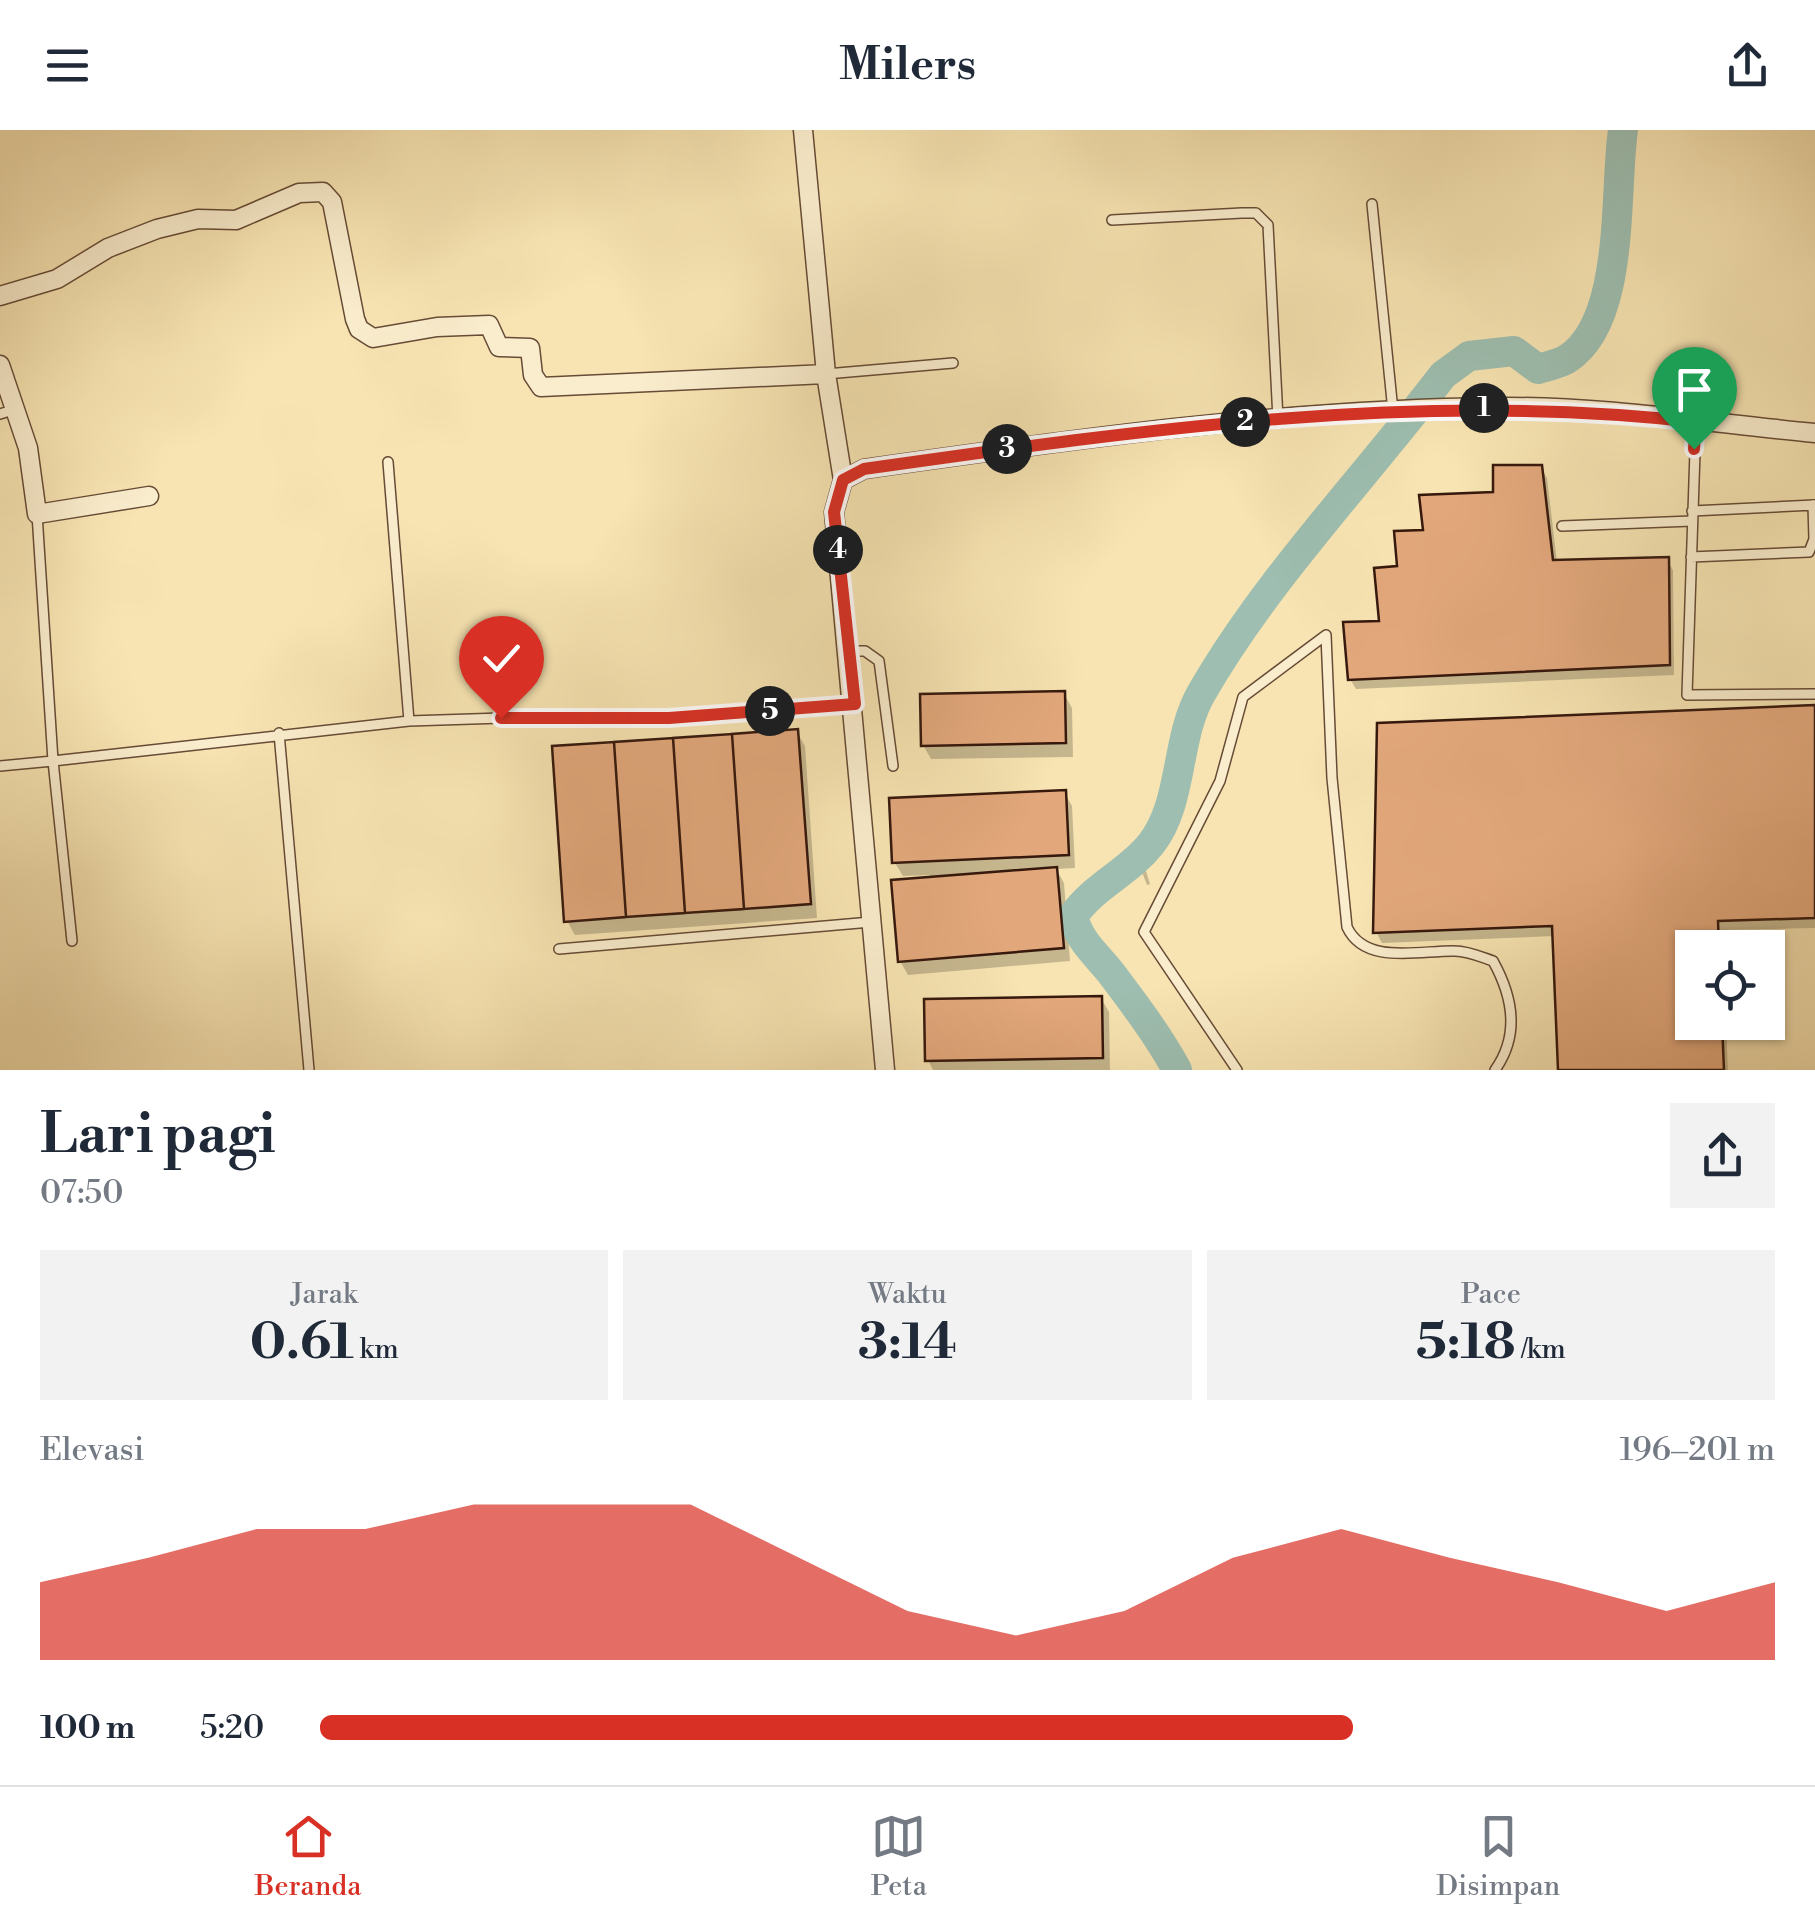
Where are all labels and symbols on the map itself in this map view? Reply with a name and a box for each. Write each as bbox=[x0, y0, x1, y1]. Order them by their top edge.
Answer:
pin bbox=[1652, 347, 1737, 450]
pin: 1 bbox=[1459, 383, 1509, 433]
pin: 2 bbox=[1220, 397, 1270, 447]
pin: 3 bbox=[982, 424, 1032, 474]
pin: 4 bbox=[813, 525, 863, 575]
pin bbox=[459, 616, 544, 719]
pin: 5 bbox=[745, 686, 795, 736]

